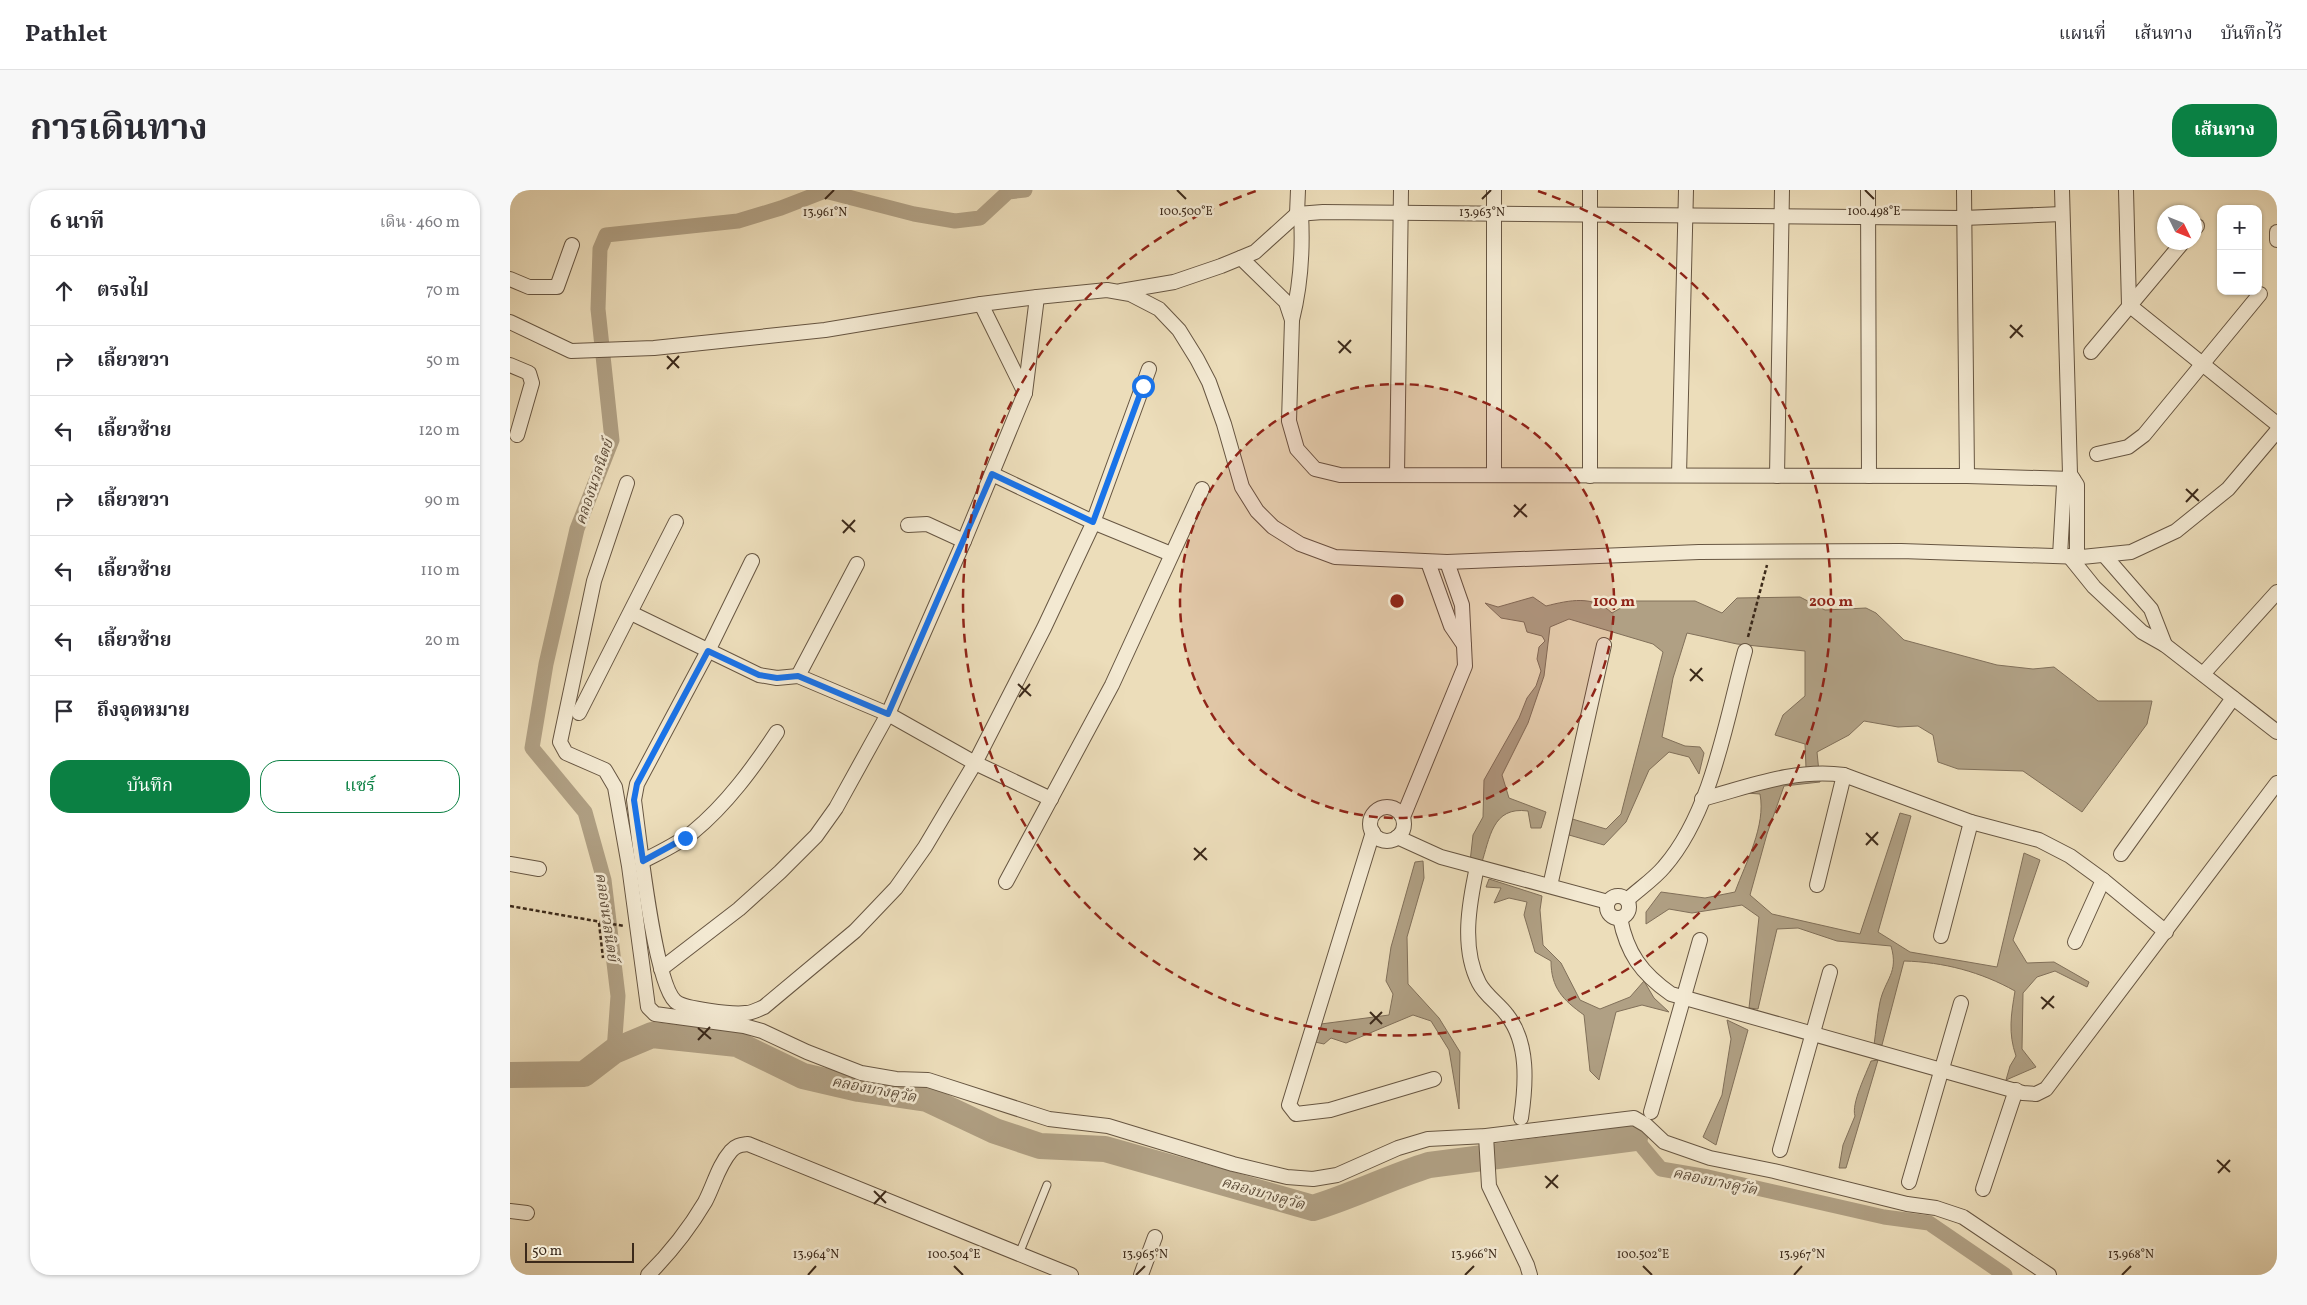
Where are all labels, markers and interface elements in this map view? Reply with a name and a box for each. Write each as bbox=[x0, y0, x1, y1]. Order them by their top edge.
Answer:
text: Pathlet bbox=[25, 18, 107, 52]
text: แผนที่ bbox=[2059, 22, 2106, 47]
text: เส้นทาง bbox=[2134, 22, 2193, 47]
text: บันทึกไว้ bbox=[2221, 22, 2282, 47]
button: เส้นทาง bbox=[2172, 104, 2277, 157]
text: การเดินทาง bbox=[30, 106, 208, 154]
text: 100.500°E bbox=[1159, 204, 1213, 220]
text: 100.498°E bbox=[1848, 204, 1900, 220]
text: 13.961°N bbox=[803, 205, 847, 221]
text: 13.963°N bbox=[1459, 205, 1505, 221]
north arrow bbox=[2157, 205, 2202, 250]
map controls bbox=[2217, 205, 2262, 295]
button: + bbox=[2217, 205, 2262, 250]
text: 6 นาที bbox=[50, 208, 104, 237]
text: เดิน · 460 m bbox=[380, 212, 460, 234]
button: − bbox=[2217, 250, 2262, 295]
icon: ahead bbox=[50, 277, 78, 305]
text: ตรงไป bbox=[97, 278, 149, 304]
text: 70 m bbox=[426, 280, 460, 302]
icon: right bbox=[50, 347, 78, 375]
text: เลี้ยวขวา bbox=[97, 348, 169, 374]
text: 50 m bbox=[426, 350, 460, 372]
route start bbox=[1132, 375, 1155, 398]
icon: left bbox=[50, 417, 78, 445]
text: เลี้ยวซ้าย bbox=[97, 418, 171, 444]
text: 120 m bbox=[418, 420, 460, 442]
water label: คลองนวลนิตย์ bbox=[571, 434, 621, 528]
icon: right bbox=[50, 487, 78, 515]
text: เลี้ยวขวา bbox=[97, 488, 169, 514]
text: 90 m bbox=[424, 490, 460, 512]
icon: left bbox=[50, 557, 78, 585]
text: เลี้ยวซ้าย bbox=[97, 558, 171, 584]
text: 110 m bbox=[421, 560, 460, 582]
centre of rings bbox=[1388, 592, 1406, 610]
text: 100 m bbox=[1593, 592, 1636, 613]
text: 200 m bbox=[1809, 592, 1853, 613]
icon: left bbox=[50, 627, 78, 655]
text: เลี้ยวซ้าย bbox=[97, 628, 171, 654]
text: 20 m bbox=[425, 630, 460, 652]
icon: arrive bbox=[50, 697, 78, 725]
text: ถึงจุดหมาย bbox=[97, 698, 190, 724]
button: บันทึก bbox=[50, 760, 250, 813]
button: แชร์ bbox=[260, 760, 460, 813]
route end bbox=[674, 827, 697, 850]
water label: คลองนวลนิตย์ bbox=[589, 872, 623, 966]
water label: คลองบางคูวัด bbox=[830, 1072, 918, 1109]
water label: คลองบางคูวัด bbox=[1671, 1163, 1759, 1202]
water label: คลองบางคูวัด bbox=[1218, 1173, 1307, 1216]
scale bar bbox=[525, 1240, 634, 1263]
text: 50 m bbox=[532, 1242, 562, 1261]
text: 13.964°N bbox=[793, 1247, 839, 1263]
text: 100.504°E bbox=[928, 1247, 980, 1263]
text: 13.965°N bbox=[1122, 1247, 1168, 1263]
text: 13.966°N bbox=[1451, 1247, 1497, 1263]
text: 100.502°E bbox=[1617, 1247, 1669, 1263]
text: 13.967°N bbox=[1779, 1247, 1825, 1263]
text: 13.968°N bbox=[2108, 1247, 2154, 1263]

